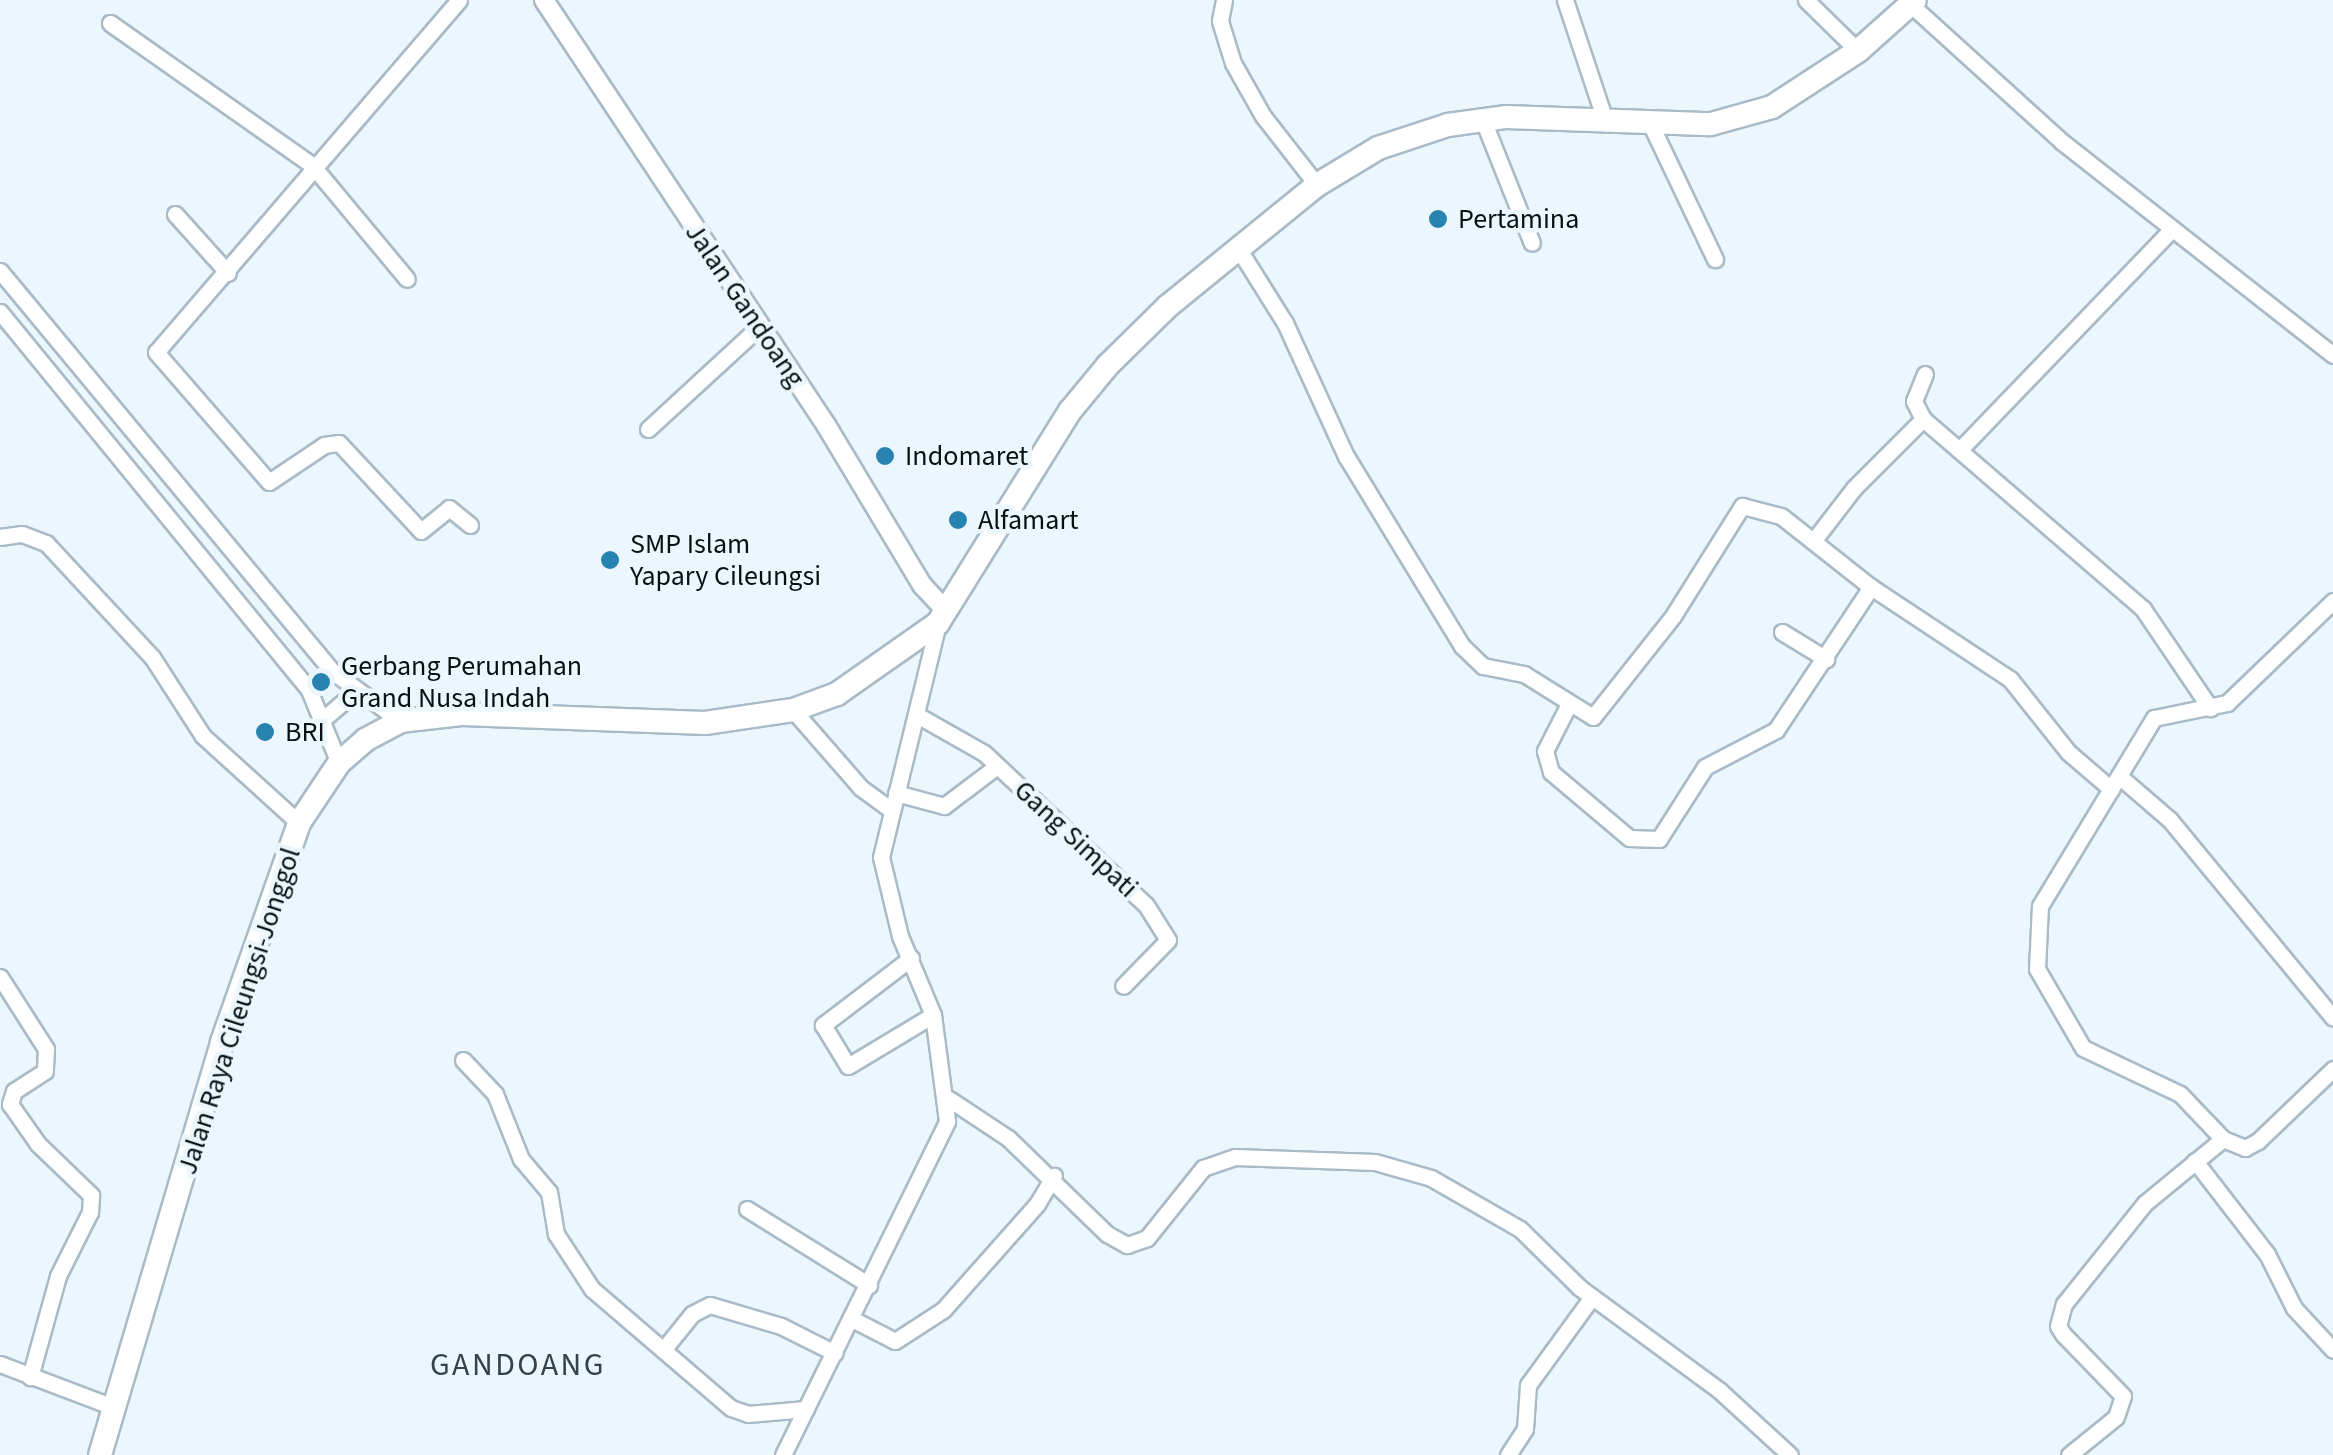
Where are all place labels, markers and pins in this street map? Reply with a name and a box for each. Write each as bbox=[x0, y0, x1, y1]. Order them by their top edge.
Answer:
place label: Pertamina bbox=[1458, 202, 1579, 236]
marker: Pertamina bbox=[1427, 208, 1449, 230]
place label: Indomaret bbox=[905, 439, 1028, 473]
marker: Indomaret bbox=[874, 445, 896, 467]
place label: Alfamart bbox=[978, 503, 1079, 537]
marker: Alfamart bbox=[947, 509, 969, 531]
place label: SMP Islam Yapary Cileungsi bbox=[630, 527, 821, 593]
marker: SMP Islam Yapary Cileungsi bbox=[599, 549, 621, 571]
place label: Gerbang Perumahan Grand Nusa Indah bbox=[341, 649, 582, 715]
marker: Gerbang Perumahan Grand Nusa Indah bbox=[310, 671, 332, 693]
place label: BRI bbox=[285, 715, 325, 749]
marker: BRI bbox=[254, 721, 276, 743]

